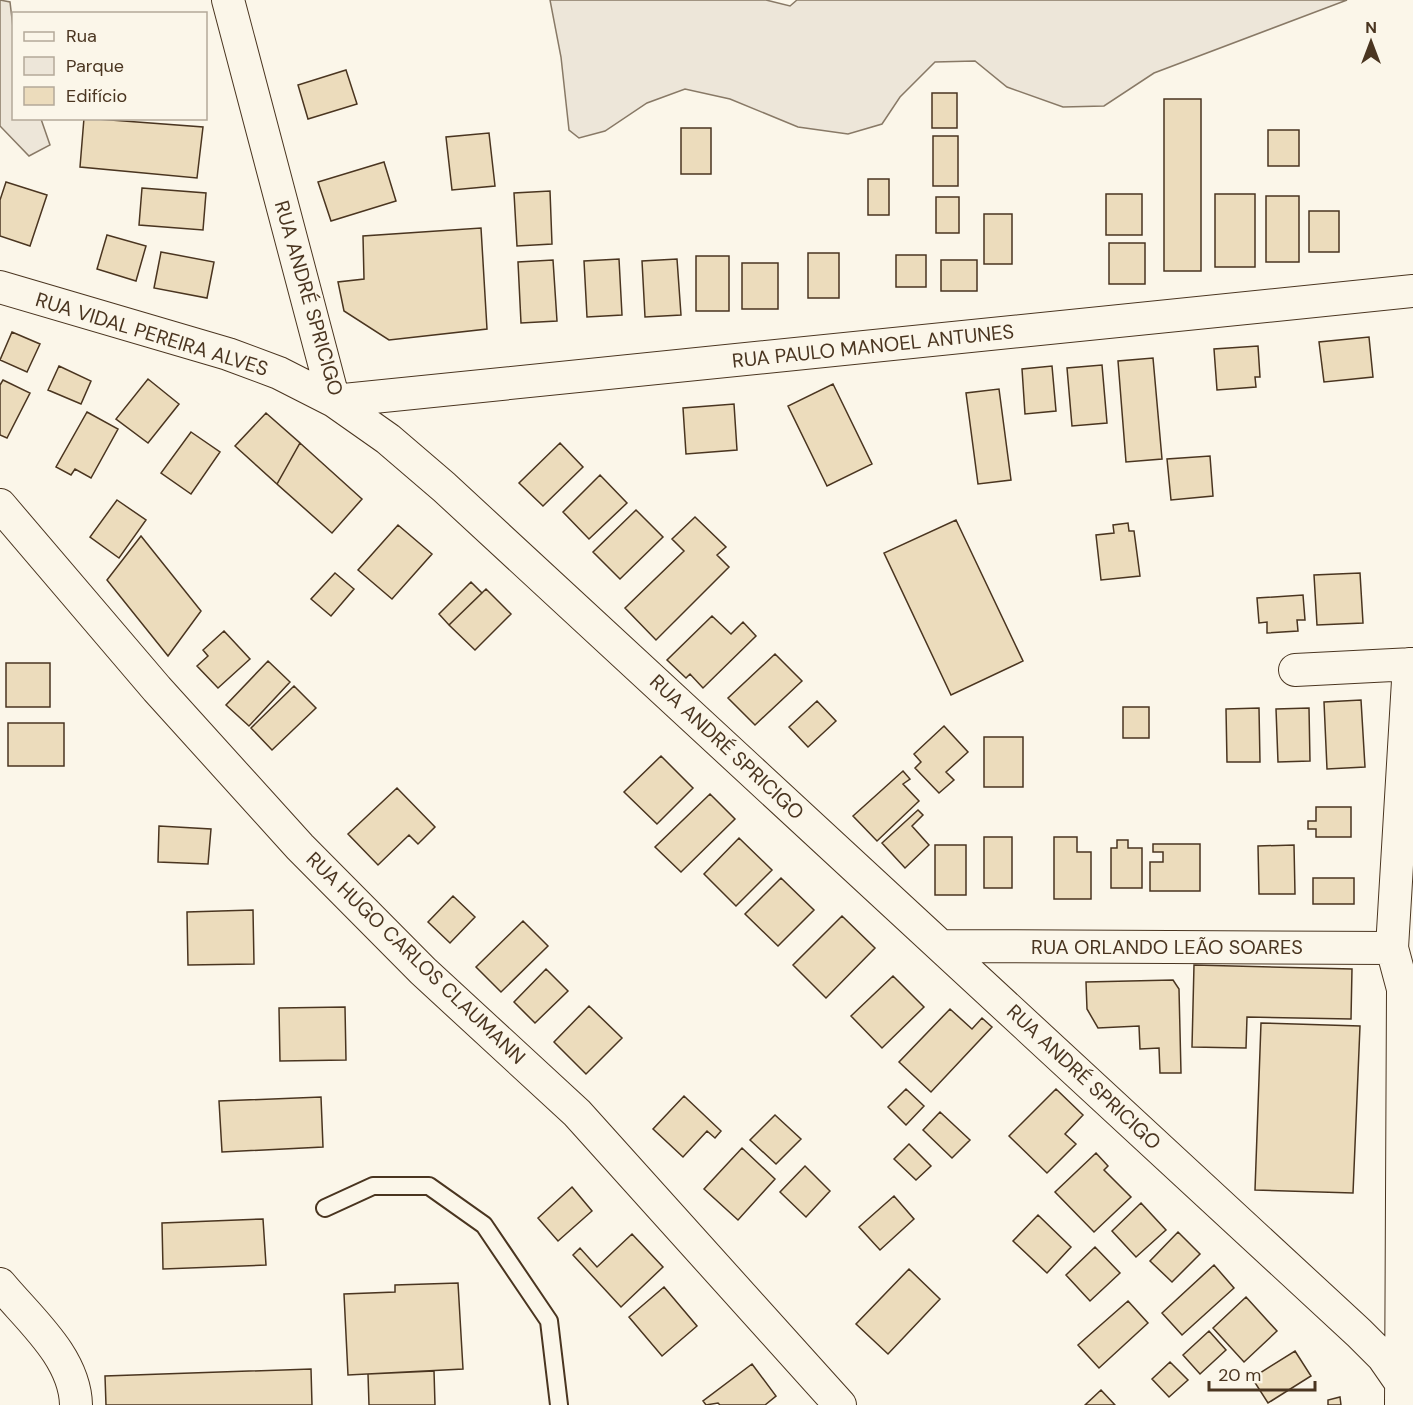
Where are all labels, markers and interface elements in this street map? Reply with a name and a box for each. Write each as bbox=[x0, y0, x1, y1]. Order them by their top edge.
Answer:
legend bbox=[12, 12, 207, 120]
north arrow bbox=[1341, 12, 1401, 72]
text: N bbox=[1365, 17, 1377, 38]
text: Rua bbox=[66, 24, 97, 48]
text: Parque bbox=[66, 54, 124, 78]
text: Edifício bbox=[66, 84, 127, 108]
street label: RUA ANDRÉ SPRICIGO bbox=[269, 197, 349, 399]
street label: RUA VIDAL PEREIRA ALVES bbox=[33, 286, 271, 382]
street label: RUA PAULO MANOEL ANTUNES bbox=[731, 318, 1015, 374]
street label: RUA ANDRÉ SPRICIGO bbox=[644, 669, 810, 825]
street label: RUA HUGO CARLOS CLAUMANN bbox=[301, 846, 531, 1070]
street label: RUA ORLANDO LEÃO SOARES bbox=[1031, 934, 1303, 960]
street label: RUA ANDRÉ SPRICIGO bbox=[1001, 999, 1167, 1155]
scale bar bbox=[1209, 1354, 1316, 1392]
text: 20 m bbox=[1218, 1363, 1261, 1387]

